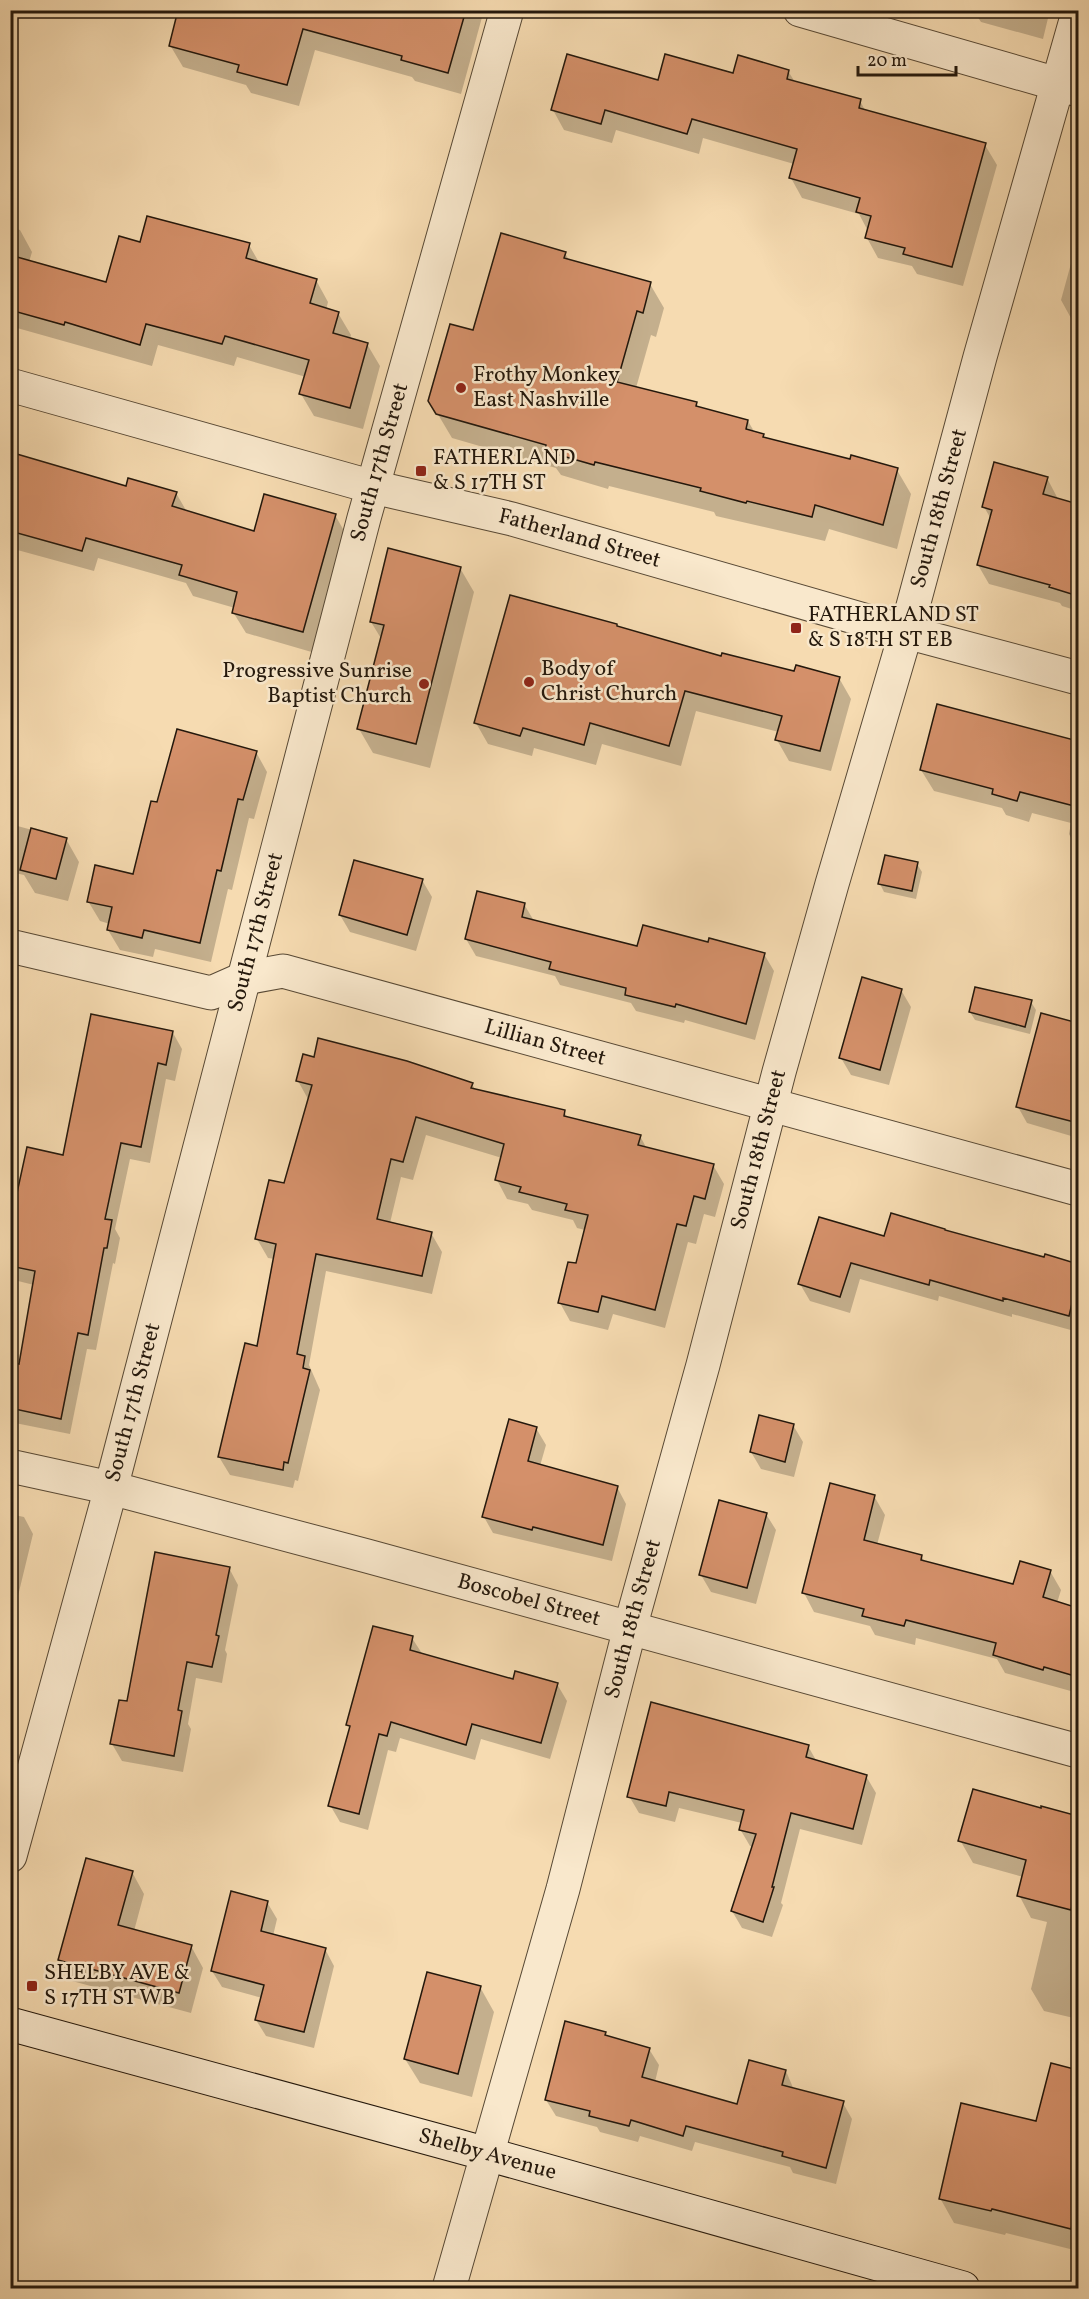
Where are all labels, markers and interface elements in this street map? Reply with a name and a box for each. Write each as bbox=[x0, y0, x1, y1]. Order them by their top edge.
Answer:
scale bar bbox=[858, 39, 956, 77]
text: 20 m bbox=[867, 49, 907, 74]
place label: Frothy Monkey East Nashville bbox=[473, 360, 620, 416]
street label: South 17th Street bbox=[343, 379, 417, 545]
marker: Frothy Monkey East Nashville bbox=[454, 381, 468, 395]
street label: South 18th Street bbox=[903, 425, 976, 592]
place label: FATHERLAND & S 17TH ST bbox=[433, 443, 575, 499]
marker: FATHERLAND & S 17TH ST bbox=[414, 464, 428, 478]
street label: Fatherland Street bbox=[495, 501, 665, 576]
place label: FATHERLAND ST & S 18TH ST EB bbox=[808, 600, 979, 656]
marker: FATHERLAND ST & S 18TH ST EB bbox=[789, 621, 803, 635]
place label: Body of Christ Church bbox=[541, 654, 677, 710]
place label: Progressive Sunrise Baptist Church bbox=[222, 656, 412, 712]
marker: Body of Christ Church bbox=[522, 675, 536, 689]
marker: Progressive Sunrise Baptist Church bbox=[417, 677, 431, 691]
street label: South 17th Street bbox=[220, 849, 292, 1015]
street label: Lillian Street bbox=[481, 1011, 610, 1074]
street label: South 18th Street bbox=[723, 1066, 795, 1233]
street label: South 17th Street bbox=[98, 1319, 169, 1486]
street label: South 18th Street bbox=[597, 1535, 670, 1702]
street label: Boscobel Street bbox=[454, 1566, 604, 1635]
place label: SHELBY AVE & S 17TH ST WB bbox=[44, 1958, 190, 2014]
marker: SHELBY AVE & S 17TH ST WB bbox=[25, 1979, 39, 1993]
street label: Shelby Avenue bbox=[415, 2121, 560, 2188]

